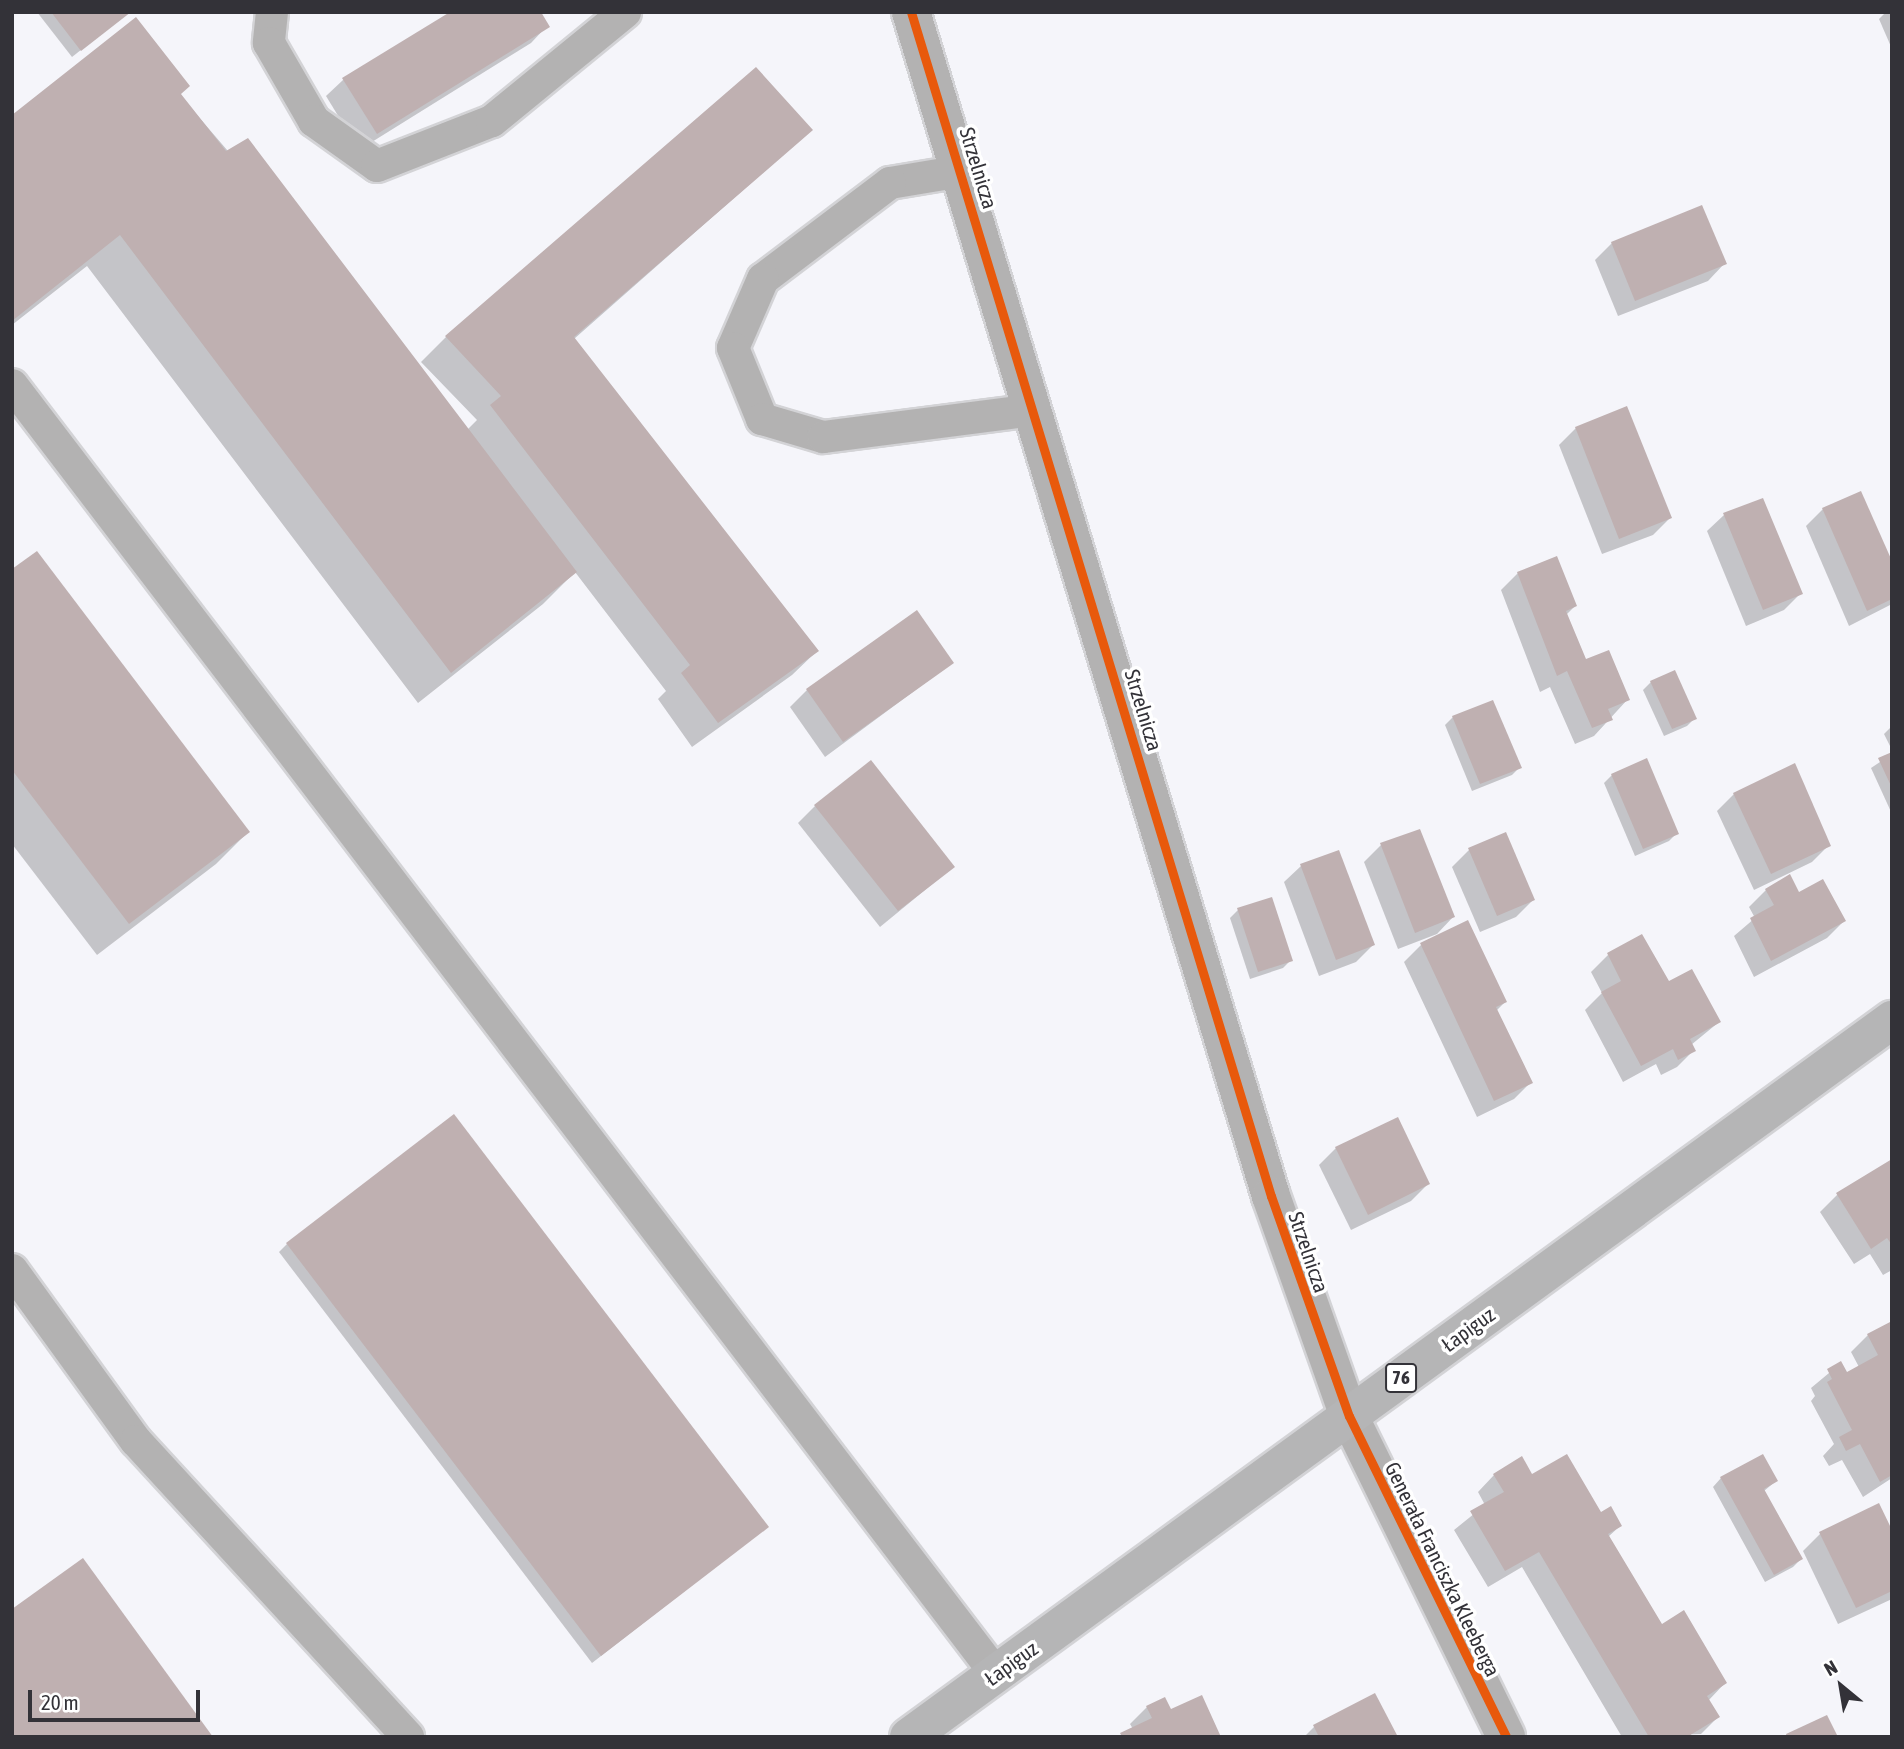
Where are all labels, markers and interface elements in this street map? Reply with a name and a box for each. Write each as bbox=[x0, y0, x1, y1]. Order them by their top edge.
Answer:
street label: Strzelnicza bbox=[955, 124, 1003, 212]
street label: Strzelnicza bbox=[1120, 666, 1168, 754]
street label: Strzelnicza bbox=[1283, 1208, 1335, 1296]
street label: Łapiguz bbox=[1437, 1301, 1499, 1357]
road number: 76 bbox=[1384, 1362, 1418, 1394]
street label: Generała Franciszka Kleeberga bbox=[1380, 1458, 1506, 1680]
street label: Łapiguz bbox=[980, 1635, 1042, 1691]
north arrow bbox=[1806, 1651, 1876, 1721]
text: N bbox=[1820, 1655, 1841, 1680]
scale bar bbox=[32, 1676, 203, 1720]
text: 20 m bbox=[41, 1690, 79, 1714]

